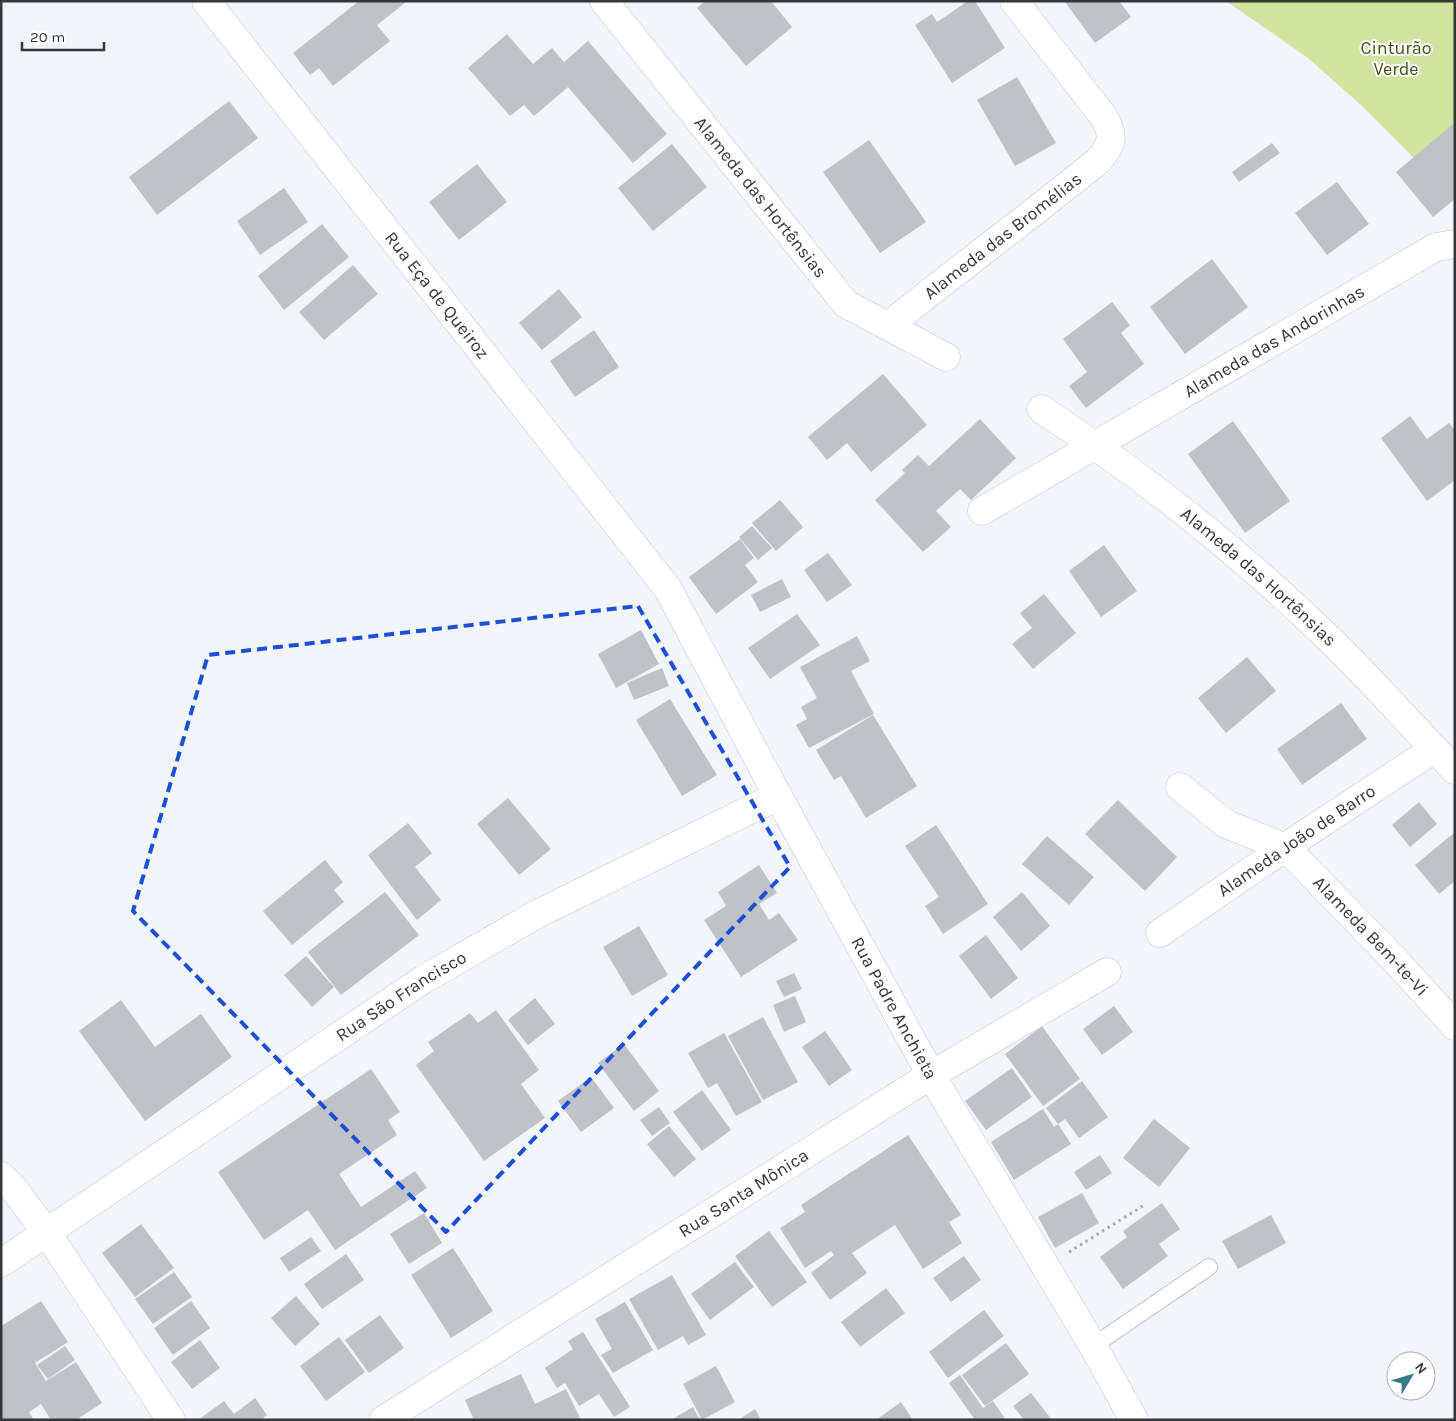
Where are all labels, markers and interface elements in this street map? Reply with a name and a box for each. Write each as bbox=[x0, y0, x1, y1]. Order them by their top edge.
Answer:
scale bar bbox=[22, 20, 105, 52]
text: 20 m bbox=[30, 28, 65, 46]
park label: Cinturão Verde bbox=[1360, 37, 1432, 80]
street label: Alameda das Hortênsias bbox=[690, 112, 832, 282]
street label: Alameda das Bromélias bbox=[919, 167, 1086, 304]
street label: Rua Eça de Queiroz bbox=[380, 227, 494, 363]
street label: Alameda das Andorinhas bbox=[1180, 280, 1368, 402]
street label: Alameda das Hortênsias bbox=[1176, 503, 1341, 651]
street label: Alameda João de Barro bbox=[1213, 780, 1380, 901]
street label: Alameda Bem-te-Vi bbox=[1308, 872, 1433, 1001]
street label: Rua Padre Anchieta bbox=[846, 933, 942, 1083]
street label: Rua São Francisco bbox=[331, 946, 470, 1046]
street label: Rua Santa Mônica bbox=[674, 1144, 813, 1242]
north arrow bbox=[1386, 1351, 1436, 1401]
text: N bbox=[1411, 1359, 1431, 1377]

